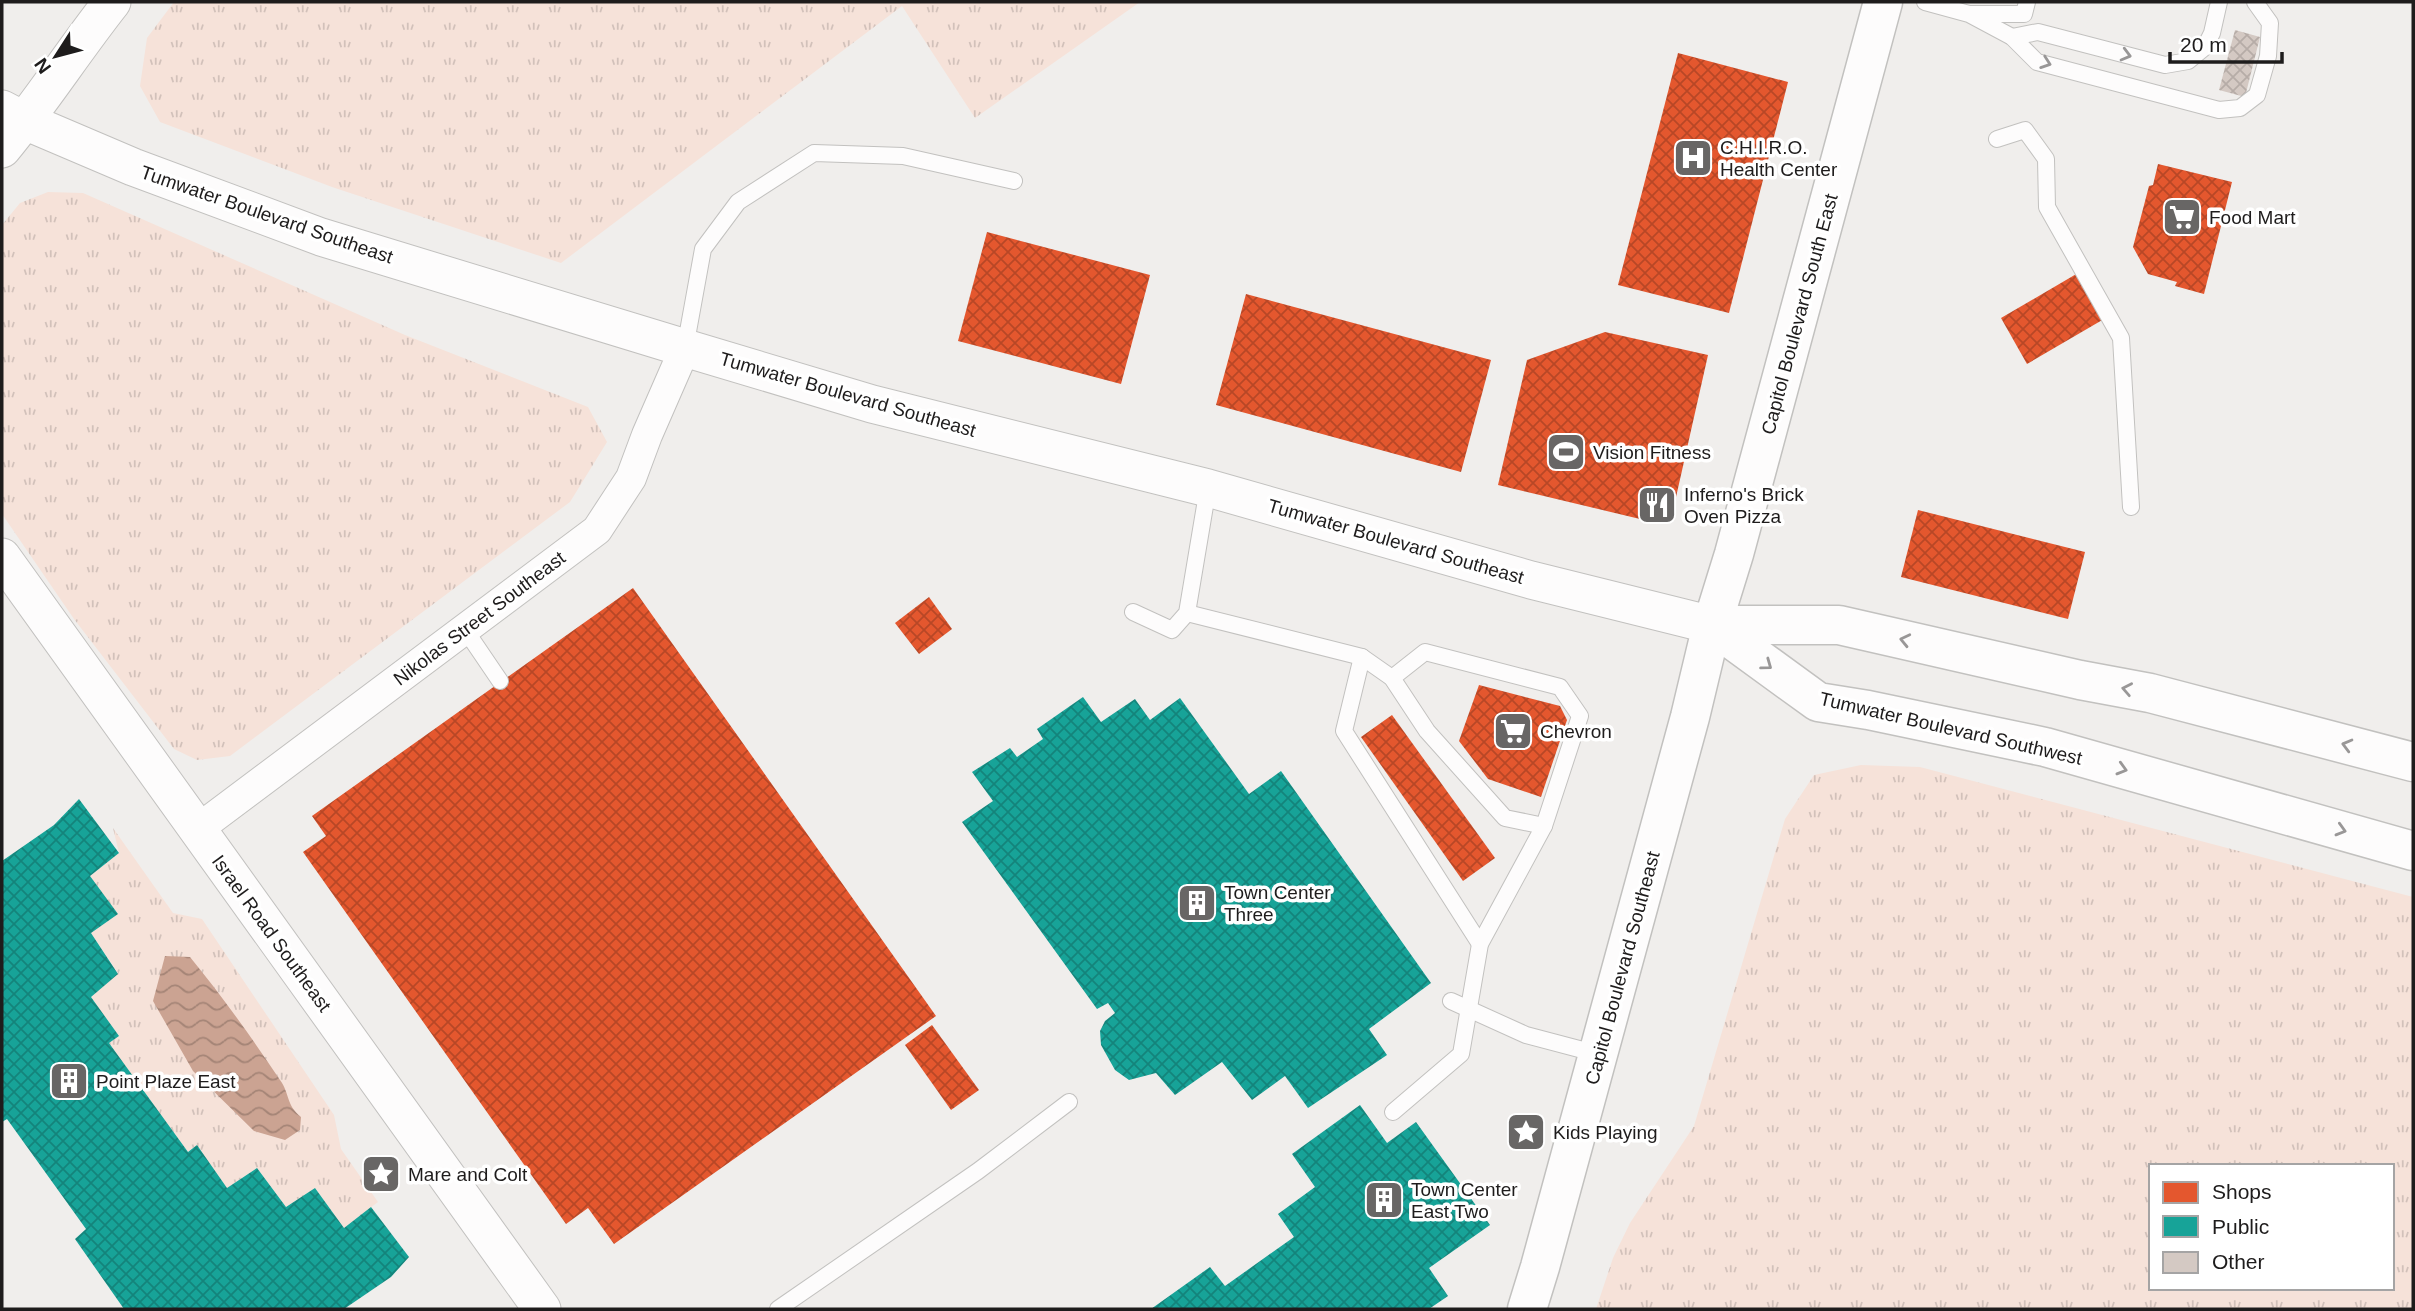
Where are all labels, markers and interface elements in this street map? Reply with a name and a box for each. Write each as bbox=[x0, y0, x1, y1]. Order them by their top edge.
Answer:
north arrow bbox=[21, 21, 91, 91]
scale bar bbox=[2170, 21, 2282, 65]
text: 20 m bbox=[2180, 33, 2227, 56]
one-way arrow bbox=[2120, 47, 2132, 61]
text: N bbox=[30, 54, 55, 77]
one-way arrow bbox=[2039, 55, 2052, 69]
hospital icon: C.H.I.R.O. Health Center bbox=[1672, 137, 1714, 179]
place label: C.H.I.R.O. Health Center bbox=[1720, 137, 1838, 180]
street label: Tumwater Boulevard Southeast bbox=[138, 161, 396, 268]
street label: Capitol Boulevard South East bbox=[1757, 191, 1842, 437]
supermarket icon: Food Mart bbox=[2161, 196, 2203, 238]
place label: Food Mart bbox=[2209, 207, 2296, 228]
street label: Tumwater Boulevard Southeast bbox=[717, 348, 979, 441]
sports icon: Vision Fitness bbox=[1545, 431, 1587, 473]
place label: Vision Fitness bbox=[1593, 442, 1711, 463]
restaurant icon: Inferno's Brick Oven Pizza bbox=[1636, 484, 1678, 526]
place label: Inferno's Brick Oven Pizza bbox=[1684, 484, 1804, 527]
street label: Tumwater Boulevard Southeast bbox=[1265, 495, 1527, 588]
street label: Nikolas Street Southeast bbox=[389, 547, 570, 690]
one-way arrow bbox=[1899, 634, 1911, 648]
one-way arrow bbox=[1759, 657, 1772, 669]
one-way arrow bbox=[2121, 682, 2133, 697]
street label: Tumwater Boulevard Southwest bbox=[1818, 688, 2085, 769]
supermarket icon: Chevron bbox=[1492, 710, 1534, 752]
place label: Chevron bbox=[1540, 721, 1612, 742]
one-way arrow bbox=[2341, 739, 2353, 753]
one-way arrow bbox=[2116, 760, 2128, 775]
one-way arrow bbox=[2335, 822, 2347, 837]
street label: Capitol Boulevard Southeast bbox=[1581, 848, 1664, 1087]
street label: Israel Road Southeast bbox=[208, 851, 336, 1016]
building icon: Town Center Three bbox=[1176, 882, 1218, 924]
place label: Town Center Three bbox=[1224, 882, 1331, 925]
building icon: Point Plaze East bbox=[48, 1060, 90, 1102]
place label: Point Plaze East bbox=[96, 1071, 236, 1092]
place icon: Kids Playing bbox=[1505, 1111, 1547, 1153]
place label: Kids Playing bbox=[1553, 1122, 1658, 1143]
place icon: Mare and Colt bbox=[360, 1153, 402, 1195]
place label: Mare and Colt bbox=[408, 1164, 528, 1185]
legend bbox=[2149, 1164, 2394, 1290]
building icon: Town Center East Two bbox=[1363, 1179, 1405, 1221]
place label: Town Center East Two bbox=[1411, 1179, 1518, 1222]
text: Shops bbox=[2212, 1180, 2272, 1203]
text: Public bbox=[2212, 1215, 2269, 1238]
text: Other bbox=[2212, 1250, 2265, 1273]

